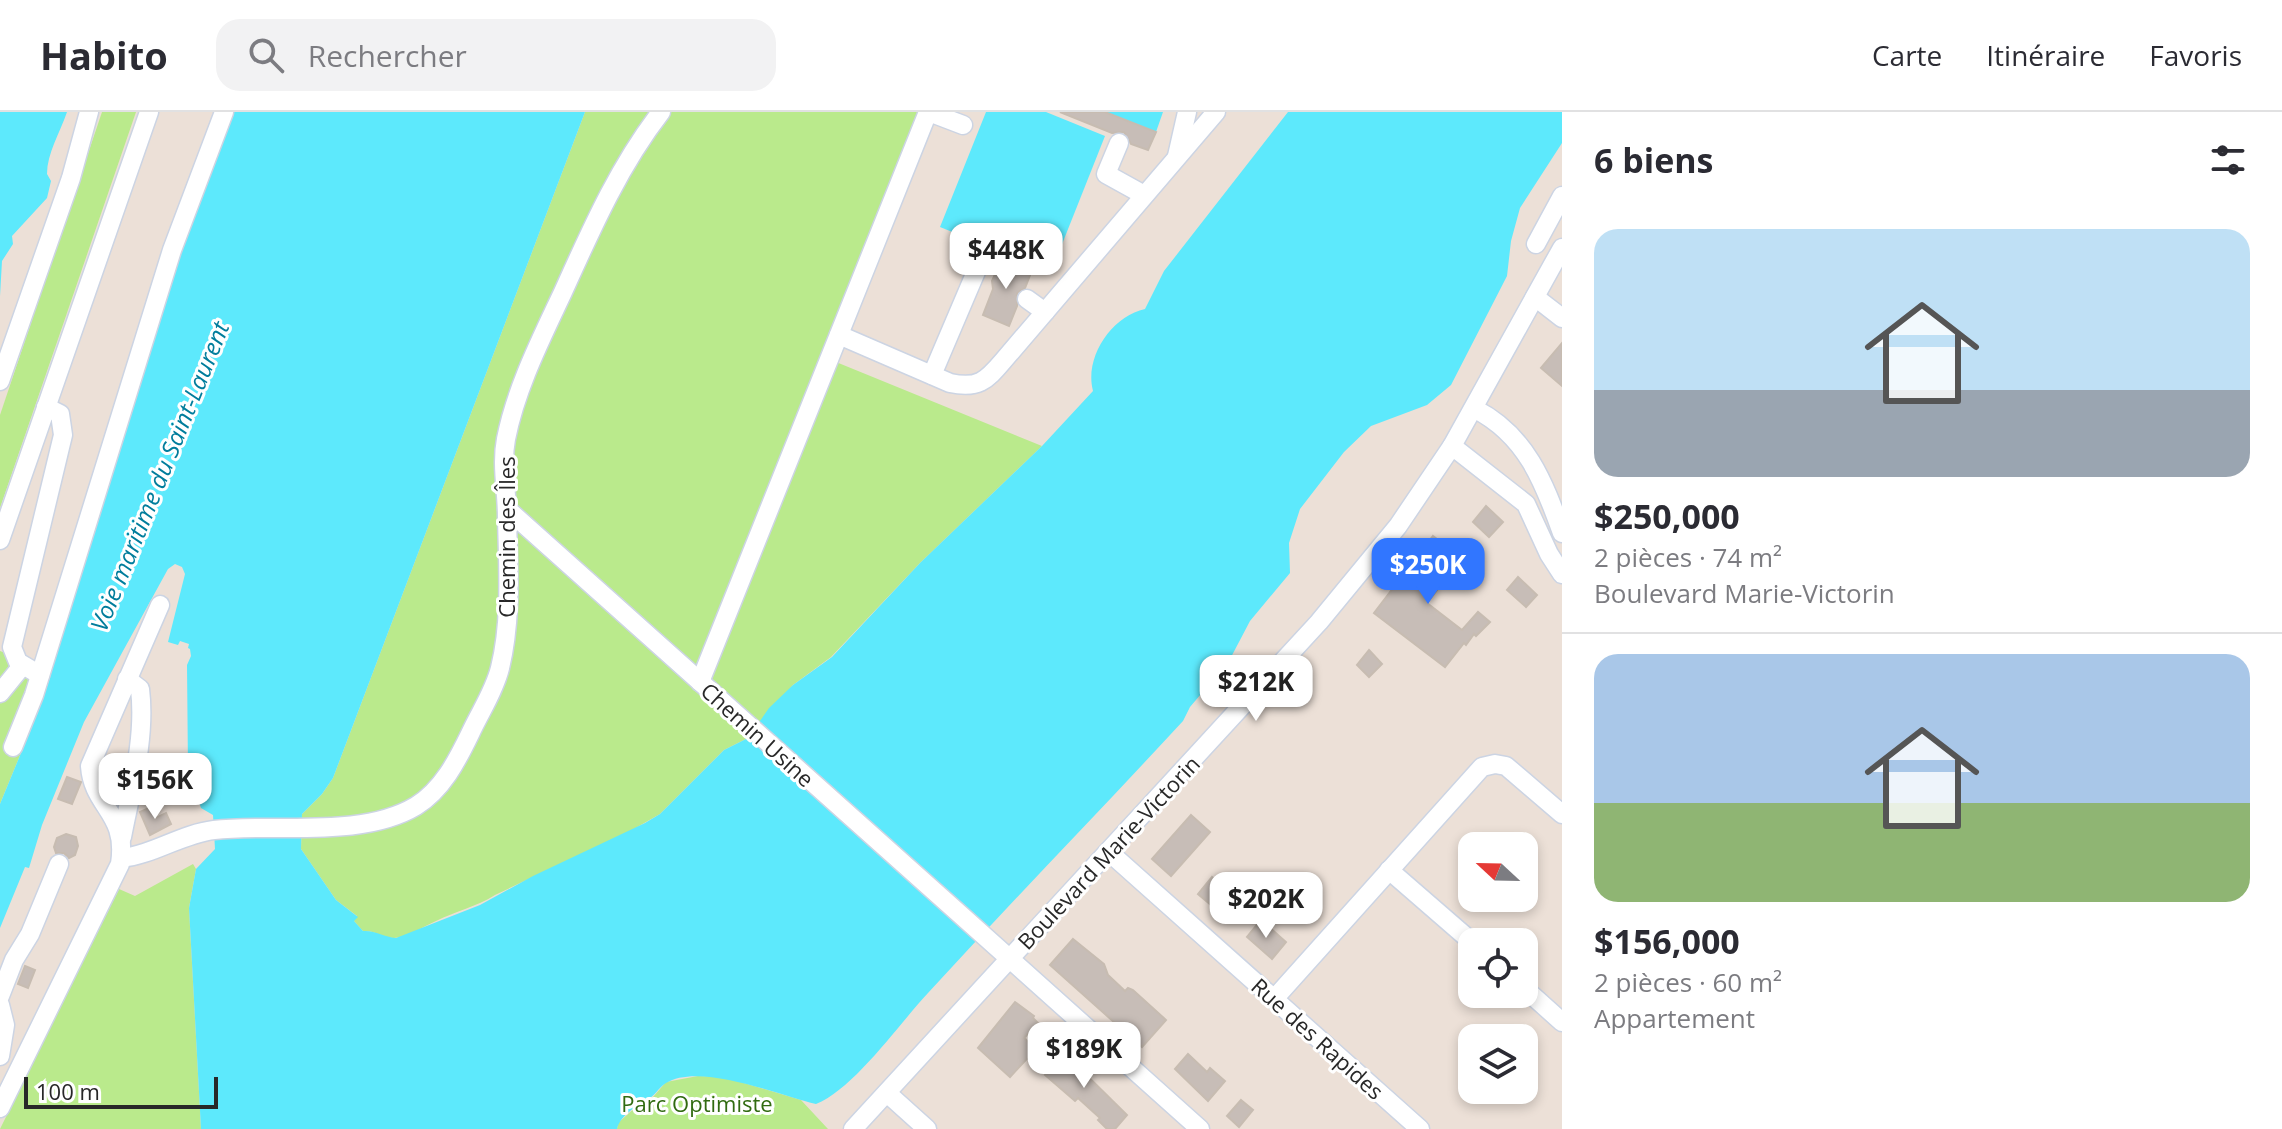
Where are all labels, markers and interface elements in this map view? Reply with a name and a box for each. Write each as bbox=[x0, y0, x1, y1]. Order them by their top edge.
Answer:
search box bbox=[216, 19, 776, 91]
text: Habito bbox=[40, 29, 168, 81]
icon: search bbox=[244, 33, 288, 77]
text: Rechercher bbox=[308, 35, 467, 76]
text: Carte bbox=[1872, 36, 1942, 74]
text: Itinéraire bbox=[1986, 36, 2105, 74]
text: Favoris bbox=[2149, 36, 2242, 74]
text: 6 biens bbox=[1594, 137, 1714, 183]
icon: filters bbox=[2206, 138, 2250, 182]
pin: $448K bbox=[950, 223, 1062, 291]
text: $448K bbox=[968, 231, 1044, 267]
icon: home bbox=[1850, 281, 1994, 425]
water label: Voie maritime du Saint-Laurent bbox=[82, 315, 237, 636]
street label: Chemin des Îles bbox=[491, 456, 521, 618]
text: $250,000 bbox=[1594, 493, 1740, 539]
pin: $250K bbox=[1372, 538, 1484, 606]
text: 2 pièces · 74 m² bbox=[1594, 539, 1782, 575]
text: $250K bbox=[1390, 546, 1466, 582]
text: Boulevard Marie-Victorin bbox=[1594, 575, 1895, 611]
pin: $212K bbox=[1200, 655, 1312, 723]
text: $212K bbox=[1218, 663, 1294, 699]
street label: Chemin Usine bbox=[695, 675, 821, 793]
icon: home bbox=[1850, 706, 1994, 850]
street label: Boulevard Marie-Victorin bbox=[1010, 749, 1206, 955]
pin: $156K bbox=[99, 753, 211, 821]
text: $156K bbox=[117, 761, 193, 797]
north arrow bbox=[1458, 832, 1538, 912]
map controls bbox=[1458, 832, 1538, 1104]
pin: $202K bbox=[1210, 872, 1322, 940]
text: $202K bbox=[1228, 880, 1304, 916]
text: $156,000 bbox=[1594, 918, 1740, 964]
button: locate bbox=[1458, 928, 1538, 1008]
text: 2 pièces · 60 m² bbox=[1594, 964, 1782, 1000]
street label: Rue des Rapides bbox=[1245, 971, 1391, 1105]
text: Appartement bbox=[1594, 1000, 1755, 1036]
pin: $189K bbox=[1028, 1022, 1140, 1090]
button: layers bbox=[1458, 1024, 1538, 1104]
text: $189K bbox=[1046, 1030, 1122, 1066]
scale bar bbox=[24, 1073, 218, 1109]
text: 100 m bbox=[36, 1076, 100, 1106]
park label: Parc Optimiste bbox=[621, 1088, 773, 1118]

